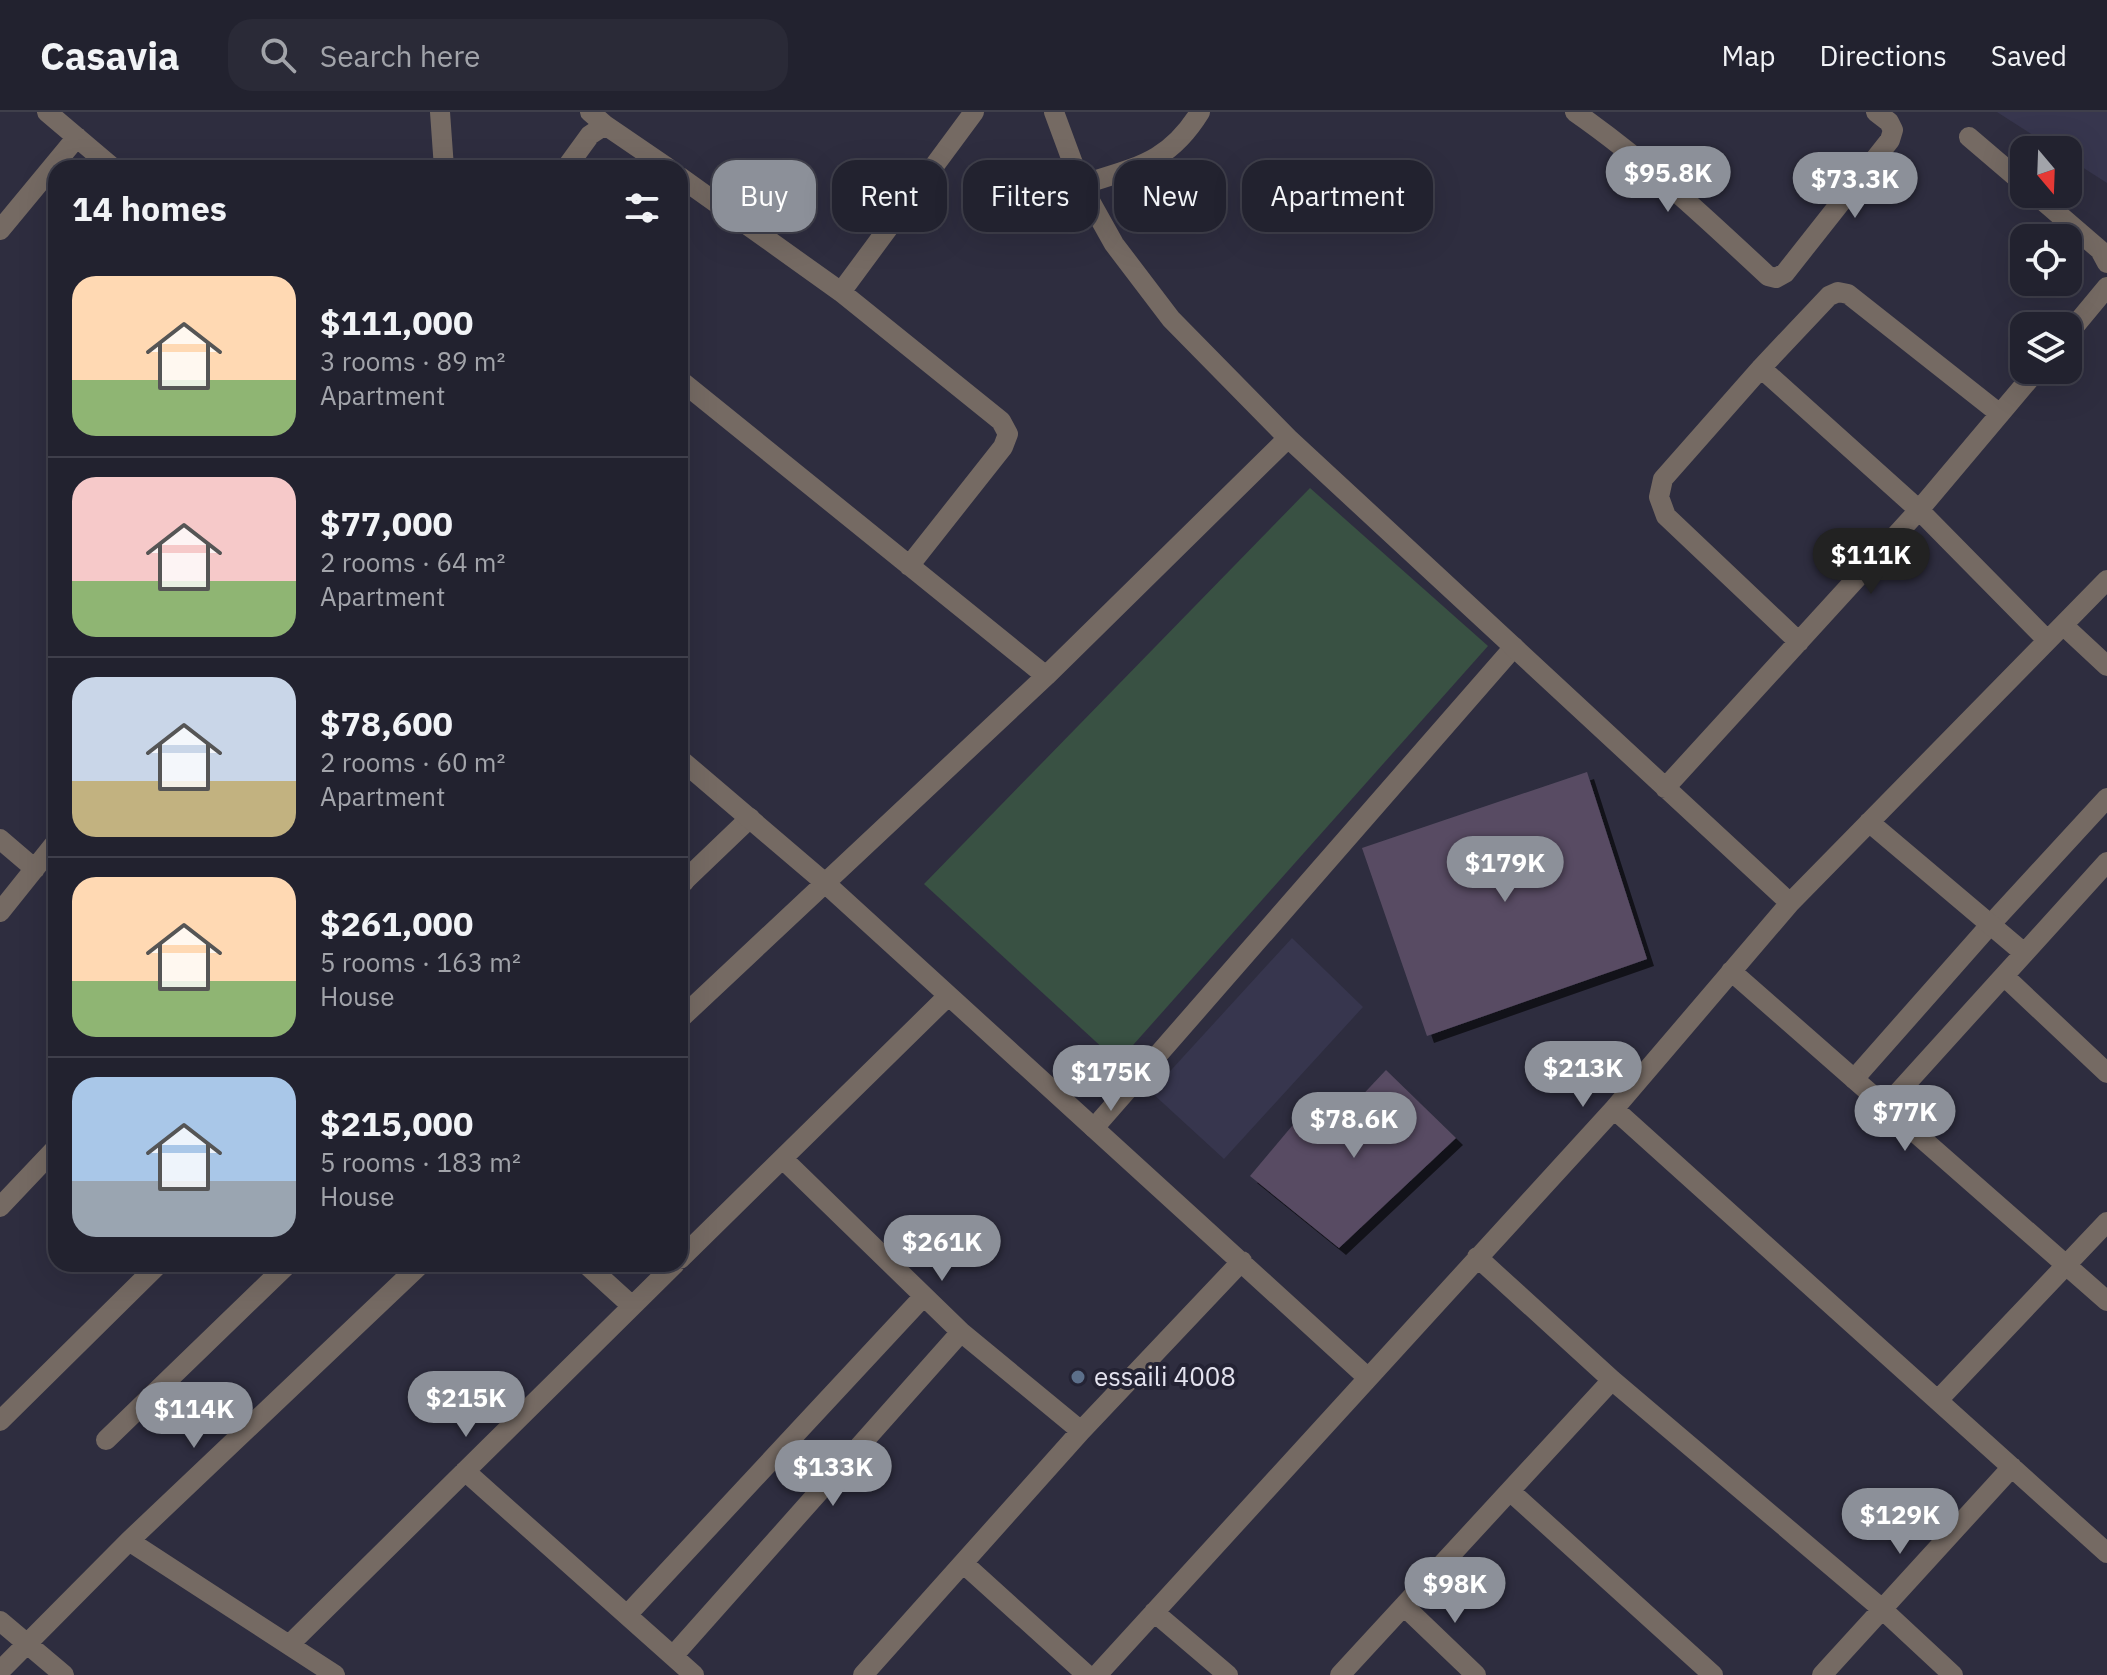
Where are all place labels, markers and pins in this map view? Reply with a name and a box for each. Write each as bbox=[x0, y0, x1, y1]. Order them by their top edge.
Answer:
pin: $95.8K bbox=[1603, 146, 1733, 214]
pin: $73.3K bbox=[1790, 152, 1920, 220]
pin: $111K bbox=[1815, 528, 1927, 596]
pin: $179K bbox=[1449, 836, 1561, 904]
pin: $213K bbox=[1527, 1041, 1639, 1109]
pin: $175K bbox=[1055, 1045, 1167, 1113]
pin: $77K bbox=[1858, 1085, 1952, 1153]
pin: $78.6K bbox=[1289, 1092, 1419, 1160]
pin: $261K bbox=[886, 1215, 998, 1283]
place label: essaili 4008 bbox=[1094, 1359, 1236, 1393]
marker: essaili 4008 bbox=[1069, 1368, 1087, 1386]
pin: $215K bbox=[410, 1371, 522, 1439]
pin: $114K bbox=[138, 1382, 250, 1450]
pin: $133K bbox=[777, 1440, 889, 1508]
pin: $129K bbox=[1844, 1488, 1956, 1556]
pin: $98K bbox=[1408, 1557, 1502, 1625]

